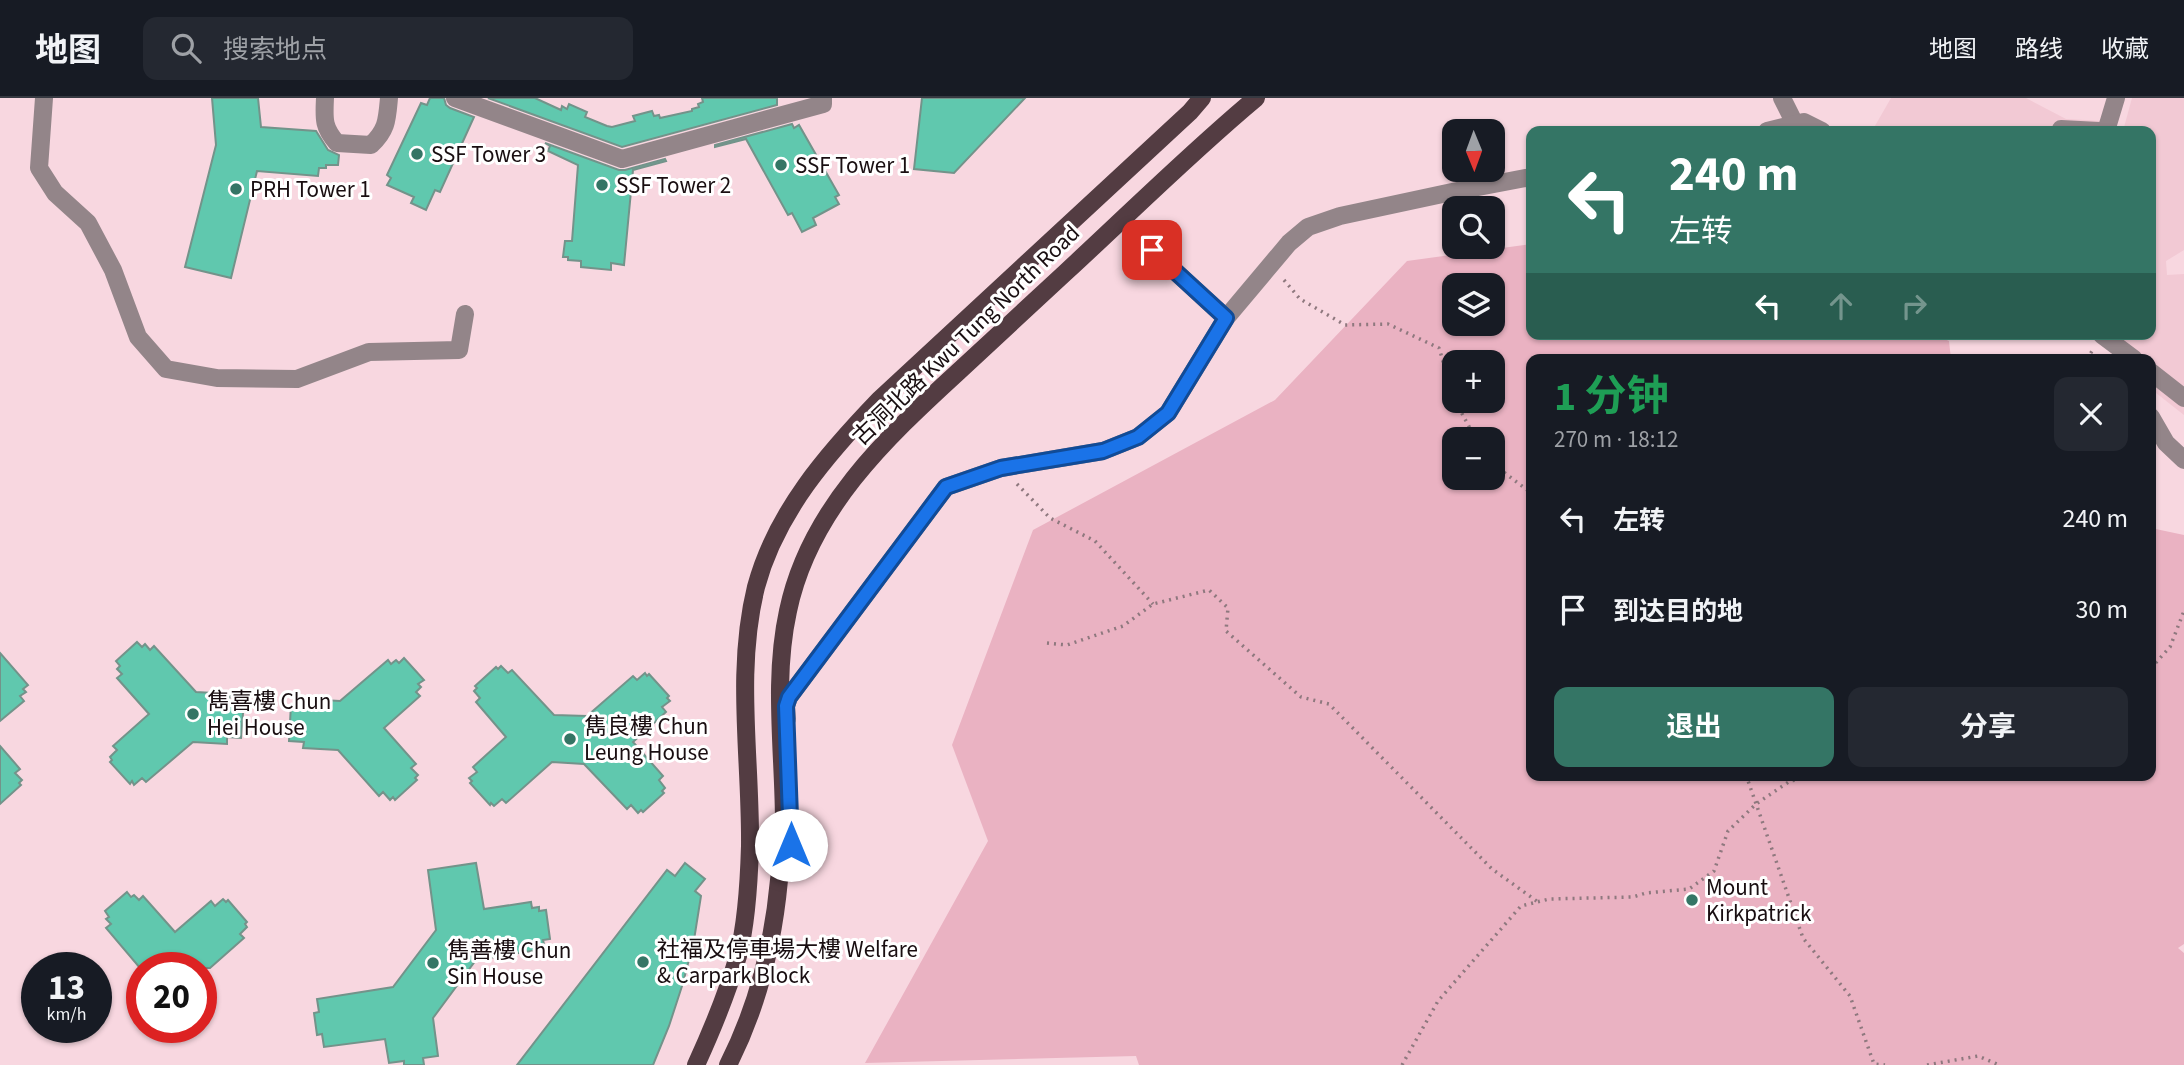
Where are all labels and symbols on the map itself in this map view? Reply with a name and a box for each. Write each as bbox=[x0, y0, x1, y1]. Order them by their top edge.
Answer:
north arrow bbox=[1442, 119, 1505, 182]
place label: SSF Tower 3 bbox=[431, 138, 546, 171]
marker: SSF Tower 3 bbox=[409, 146, 425, 162]
place label: SSF Tower 1 bbox=[795, 149, 910, 182]
marker: SSF Tower 1 bbox=[773, 157, 789, 173]
place label: SSF Tower 2 bbox=[616, 169, 731, 202]
place label: PRH Tower 1 bbox=[250, 173, 371, 206]
marker: SSF Tower 2 bbox=[594, 177, 610, 193]
marker: PRH Tower 1 bbox=[228, 181, 244, 197]
street label: 古洞北路 Kwu Tung North Road bbox=[845, 217, 1087, 453]
pin bbox=[1122, 220, 1182, 280]
place label: 雋喜樓 Chun Hei House bbox=[207, 685, 331, 744]
marker: 雋喜樓 Chun Hei House bbox=[185, 706, 201, 722]
place label: 雋良樓 Chun Leung House bbox=[584, 710, 709, 769]
marker: 雋良樓 Chun Leung House bbox=[562, 731, 578, 747]
position arrow bbox=[754, 808, 828, 882]
place label: Mount Kirkpatrick bbox=[1706, 871, 1812, 930]
marker: Mount Kirkpatrick bbox=[1684, 892, 1700, 908]
place label: 社福及停車場大樓 Welfare & Carpark Block bbox=[657, 933, 918, 992]
place label: 雋善樓 Chun Sin House bbox=[447, 934, 571, 993]
speed limit sign: 20 bbox=[126, 952, 217, 1043]
marker: 社福及停車場大樓 Welfare & Carpark Block bbox=[635, 954, 651, 970]
marker: 雋善樓 Chun Sin House bbox=[425, 955, 441, 971]

